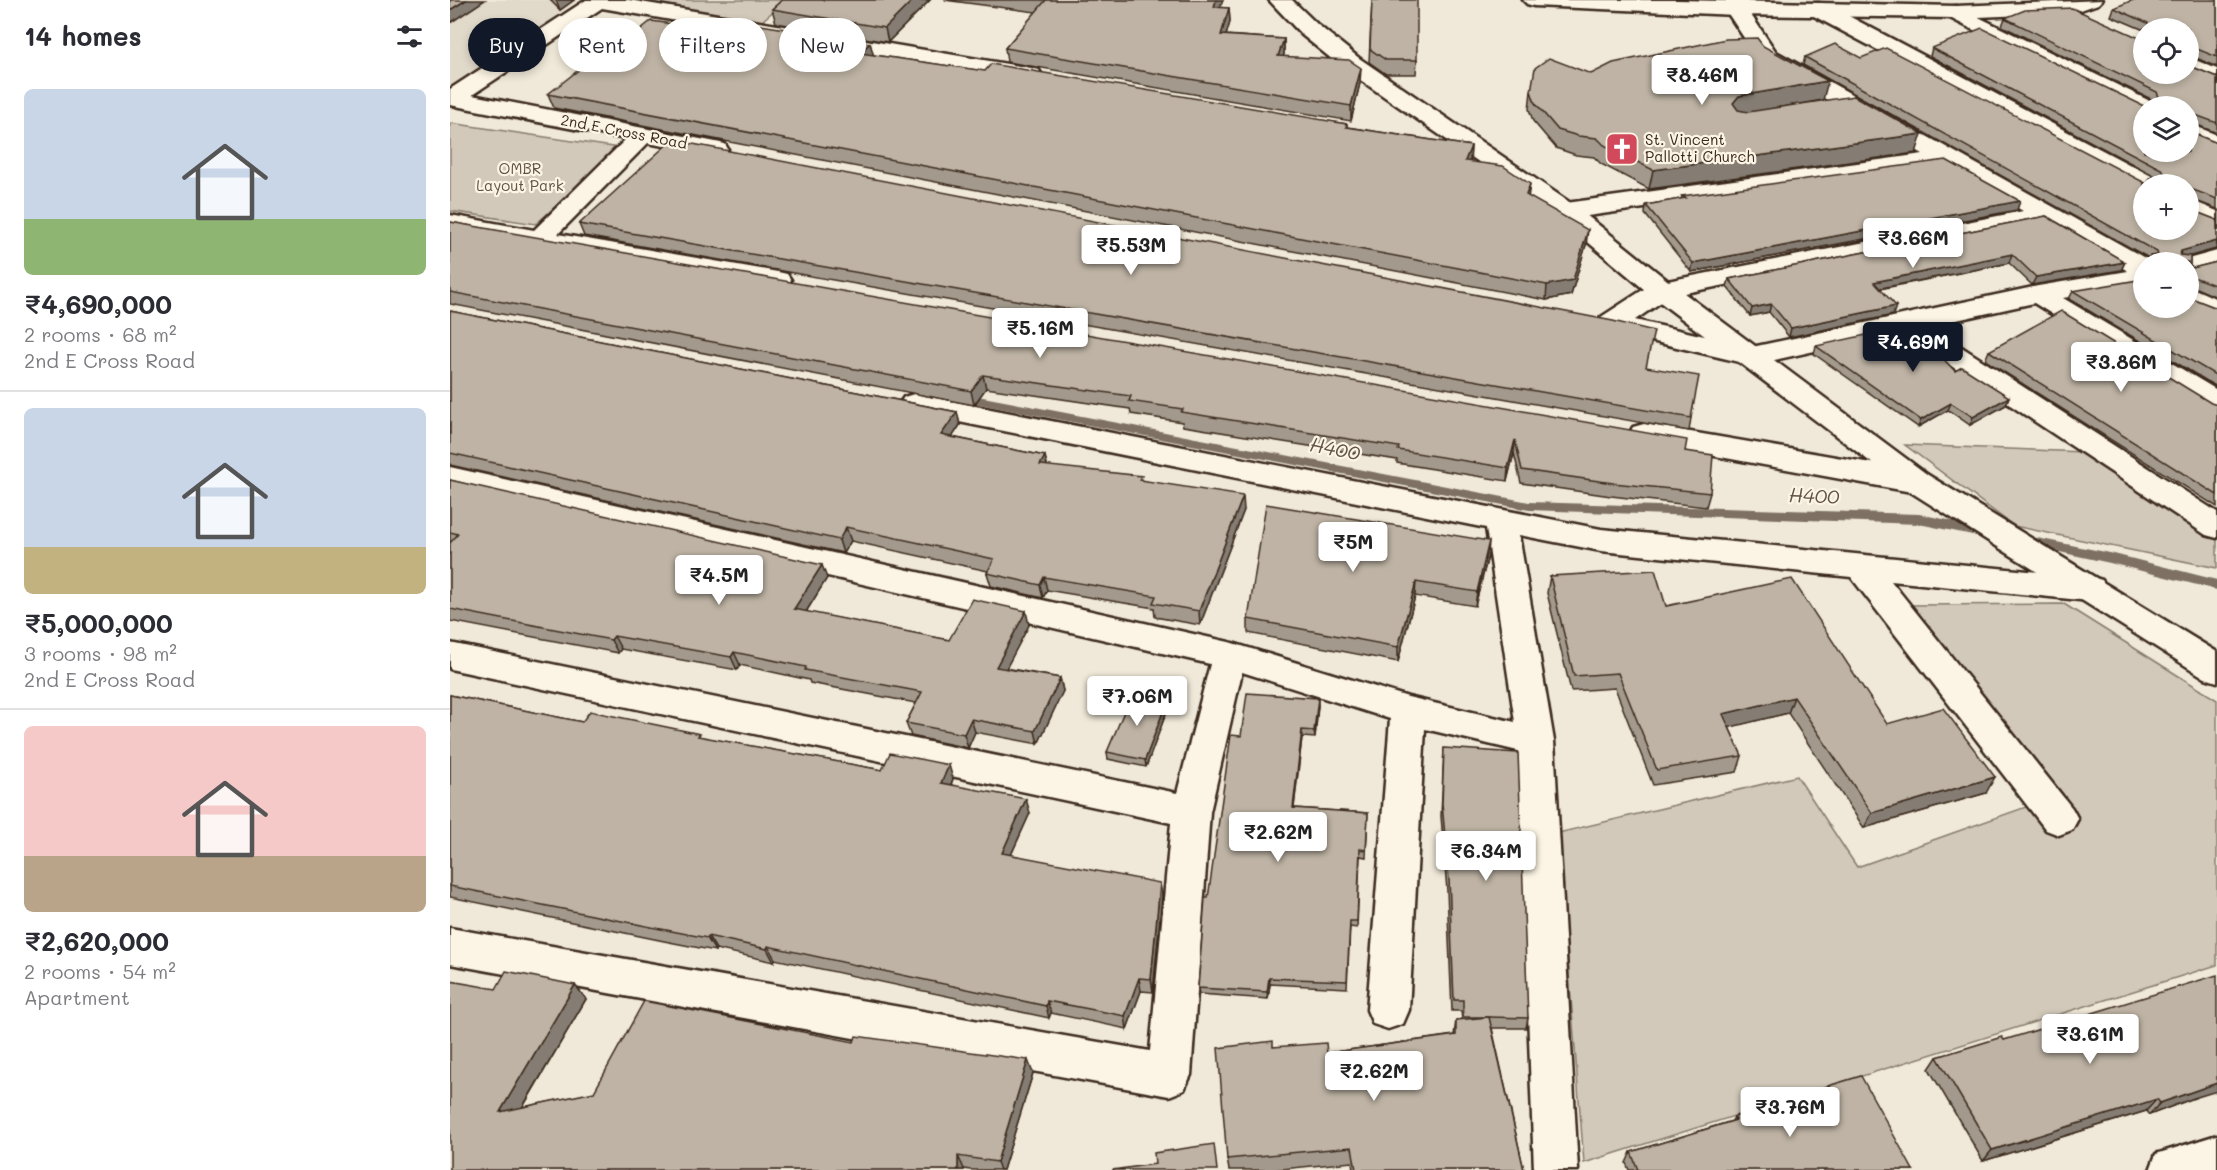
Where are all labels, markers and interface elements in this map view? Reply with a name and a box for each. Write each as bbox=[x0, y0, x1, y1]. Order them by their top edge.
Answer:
chip: Buy bbox=[468, 18, 546, 72]
chip: Rent bbox=[558, 18, 647, 72]
chip: Filters bbox=[659, 18, 767, 72]
chip: New bbox=[779, 18, 866, 72]
map controls bbox=[2133, 18, 2199, 318]
button: locate bbox=[2133, 18, 2199, 84]
text: 14 homes bbox=[24, 19, 142, 53]
icon: filters bbox=[393, 20, 426, 53]
pin: ₹8.46M bbox=[1653, 55, 1751, 106]
text: ₹8.46M bbox=[1666, 61, 1738, 87]
button: layers bbox=[2133, 96, 2199, 162]
street label: 2nd E Cross Road bbox=[559, 109, 689, 153]
icon: home bbox=[171, 128, 279, 236]
place label: St. Vincent Pallotti Church bbox=[1645, 129, 1755, 166]
church icon: St. Vincent Pallotti Church bbox=[1604, 131, 1640, 167]
park label: OMBR Layout Park bbox=[476, 158, 564, 195]
button: + bbox=[2133, 174, 2199, 240]
pin: ₹3.66M bbox=[1864, 218, 1962, 269]
text: ₹3.66M bbox=[1877, 224, 1949, 250]
pin: ₹5.53M bbox=[1082, 225, 1180, 276]
text: ₹5.53M bbox=[1096, 231, 1166, 257]
button: − bbox=[2133, 252, 2199, 318]
text: ₹4,690,000 bbox=[24, 287, 172, 321]
pin: ₹5.16M bbox=[991, 308, 1089, 359]
text: ₹5.16M bbox=[1006, 314, 1074, 340]
text: 2 rooms · 68 m² bbox=[24, 321, 177, 347]
pin: ₹4.69M bbox=[1864, 322, 1962, 373]
text: ₹4.69M bbox=[1877, 328, 1949, 354]
pin: ₹3.86M bbox=[2072, 342, 2170, 393]
text: 2nd E Cross Road bbox=[24, 347, 195, 373]
text: ₹3.86M bbox=[2085, 348, 2157, 374]
water label: H400 bbox=[1308, 430, 1363, 466]
icon: home bbox=[171, 447, 279, 555]
water label: H400 bbox=[1788, 481, 1840, 509]
pin: ₹5M bbox=[1324, 522, 1382, 573]
text: ₹5M bbox=[1332, 528, 1374, 554]
pin: ₹4.5M bbox=[677, 555, 761, 606]
text: ₹4.5M bbox=[689, 561, 749, 587]
text: ₹5,000,000 bbox=[24, 606, 173, 640]
text: 3 rooms · 98 m² bbox=[24, 640, 177, 666]
text: 2nd E Cross Road bbox=[24, 666, 195, 692]
pin: ₹7.06M bbox=[1088, 676, 1186, 727]
text: ₹7.06M bbox=[1101, 682, 1173, 708]
icon: home bbox=[171, 765, 279, 873]
pin: ₹2.62M bbox=[1229, 812, 1327, 863]
text: ₹2.62M bbox=[1243, 818, 1313, 844]
pin: ₹6.34M bbox=[1437, 831, 1535, 882]
text: ₹6.34M bbox=[1450, 837, 1522, 863]
text: ₹2,620,000 bbox=[24, 924, 169, 958]
text: 2 rooms · 54 m² bbox=[24, 958, 176, 984]
text: Apartment bbox=[24, 984, 130, 1010]
pin: ₹3.61M bbox=[2041, 1014, 2139, 1065]
text: ₹3.61M bbox=[2056, 1020, 2124, 1046]
pin: ₹2.62M bbox=[1325, 1051, 1423, 1102]
text: ₹2.62M bbox=[1339, 1057, 1409, 1083]
pin: ₹3.76M bbox=[1741, 1087, 1839, 1138]
text: ₹3.76M bbox=[1755, 1093, 1825, 1119]

